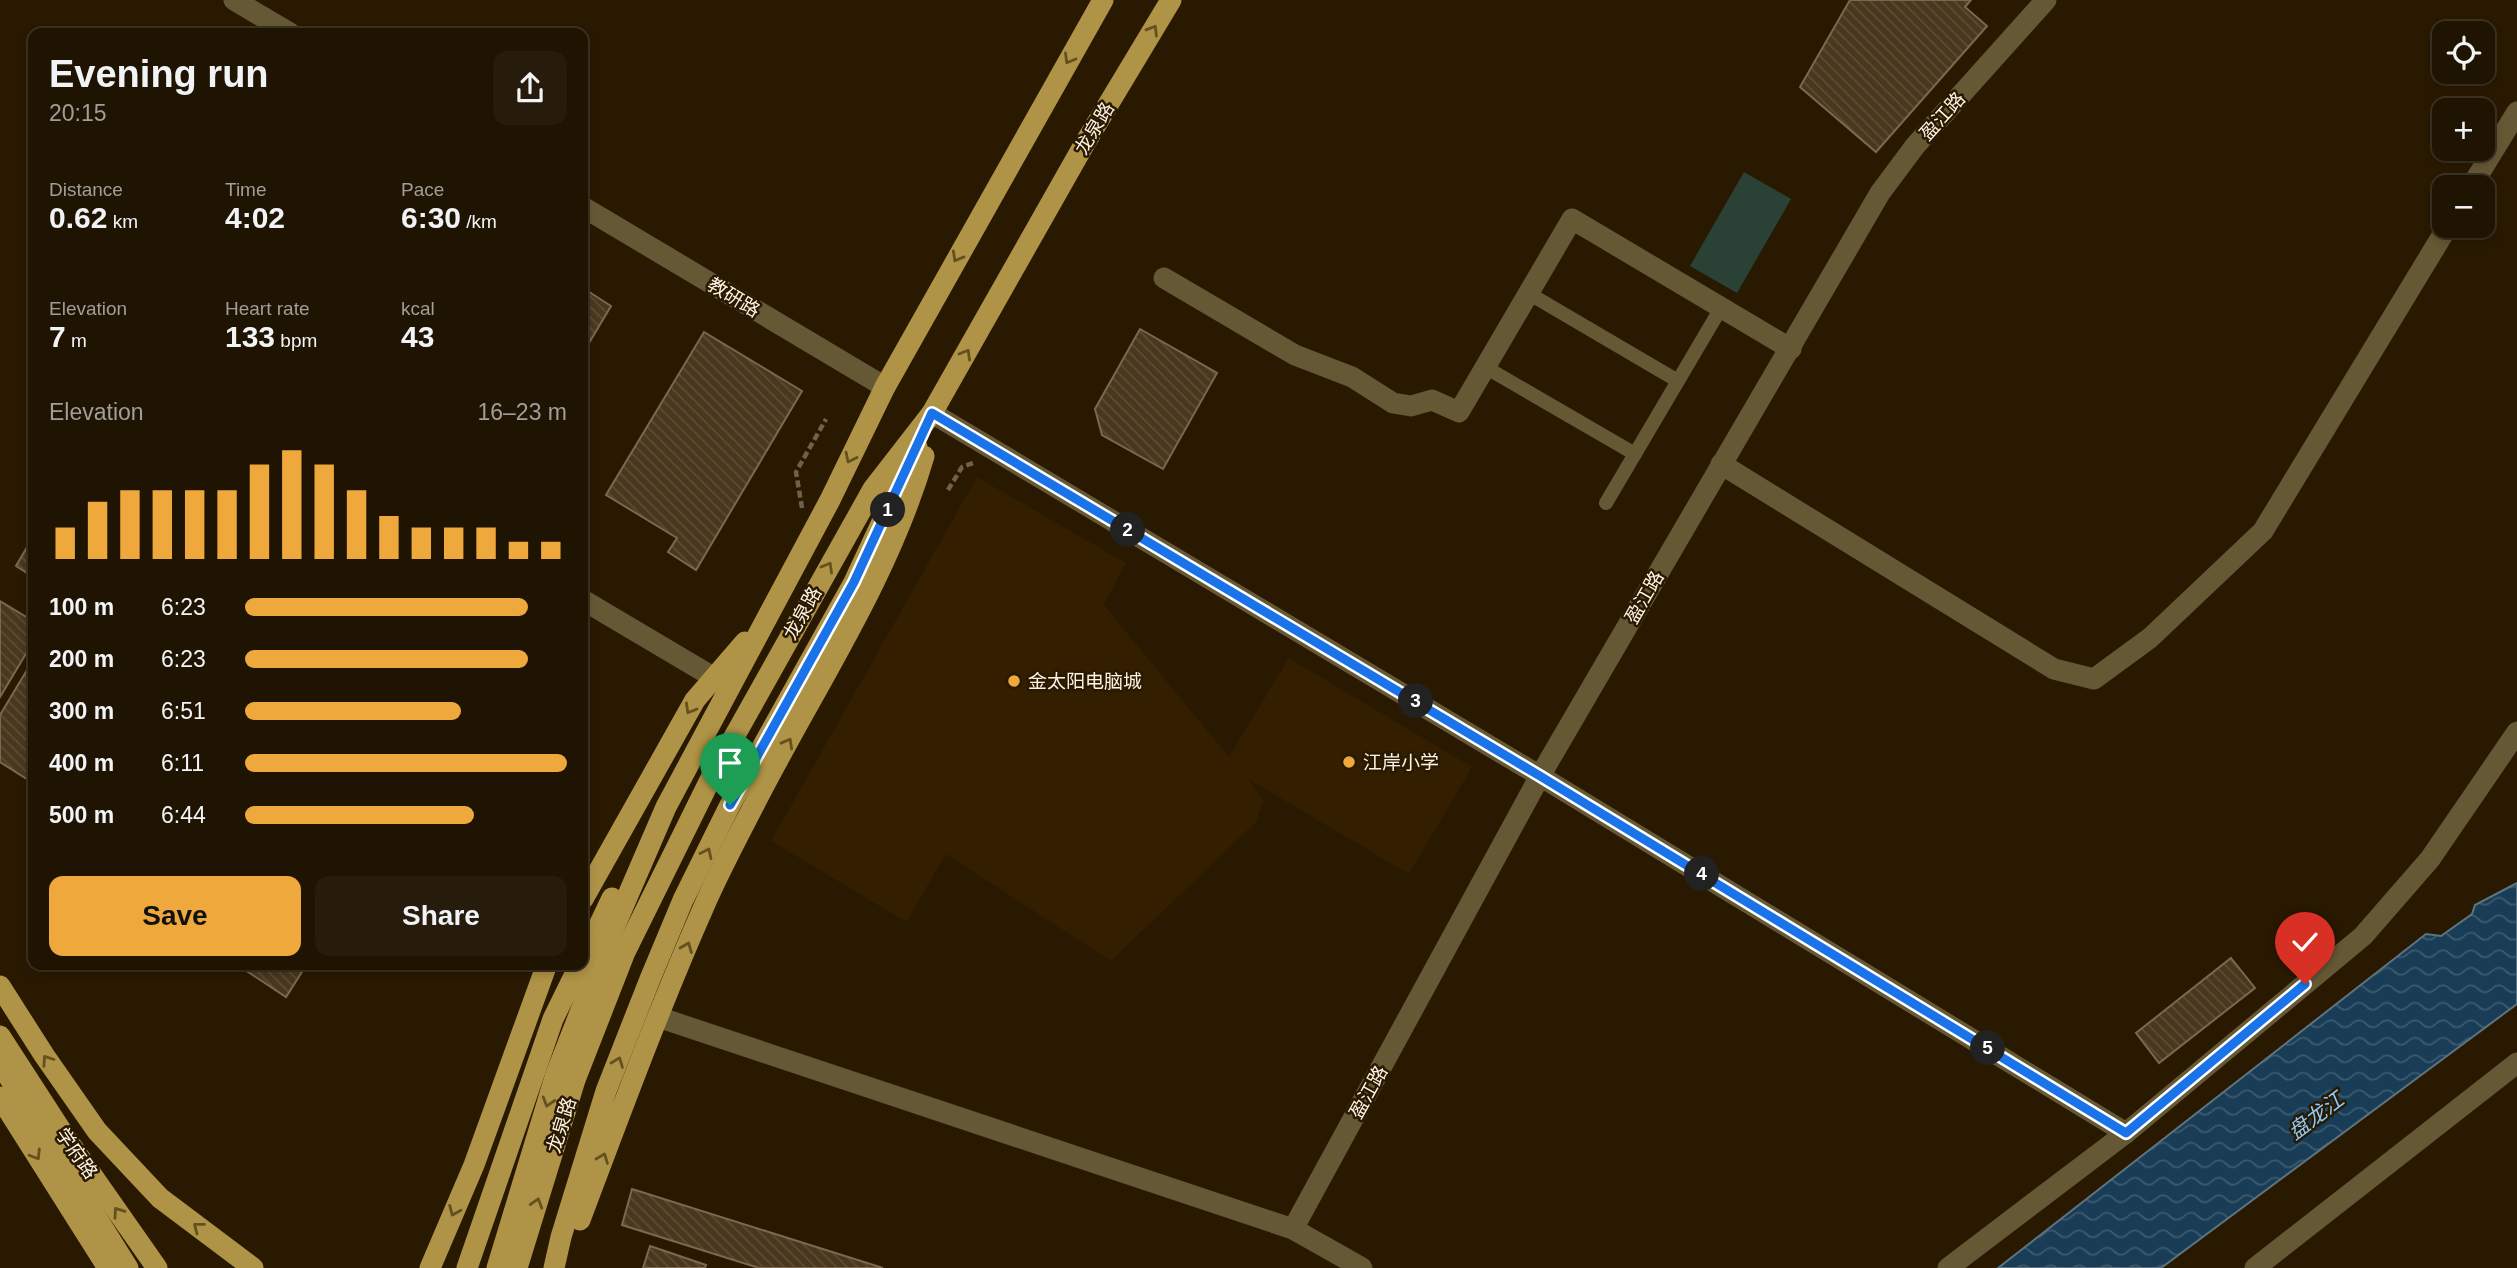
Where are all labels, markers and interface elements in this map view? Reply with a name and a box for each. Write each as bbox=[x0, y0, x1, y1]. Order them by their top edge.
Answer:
map controls bbox=[2432, 21, 2495, 238]
button: locate bbox=[2432, 21, 2495, 84]
one-way arrow bbox=[1145, 24, 1158, 37]
button: share bbox=[493, 51, 567, 125]
one-way arrow bbox=[1064, 52, 1077, 64]
text: Evening run bbox=[49, 53, 269, 95]
street label: 盈江路 bbox=[1915, 88, 1969, 145]
street label: 龙泉路 bbox=[1071, 98, 1118, 158]
button: + bbox=[2432, 98, 2495, 161]
text: 20:15 bbox=[49, 100, 107, 126]
button: − bbox=[2432, 175, 2495, 238]
text: Distance bbox=[49, 179, 123, 200]
text: Time bbox=[225, 179, 267, 200]
text: Pace bbox=[401, 179, 444, 200]
text: 0.62 bbox=[49, 201, 107, 234]
text: 4:02 bbox=[225, 201, 285, 234]
text: 6:30 bbox=[401, 201, 461, 234]
text: km bbox=[107, 211, 138, 232]
text: /km bbox=[461, 211, 497, 232]
one-way arrow bbox=[952, 250, 965, 262]
street label: 教研路 bbox=[704, 274, 764, 321]
text: Elevation bbox=[49, 298, 127, 319]
text: Heart rate bbox=[225, 298, 309, 319]
text: kcal bbox=[401, 298, 435, 319]
text: 7 bbox=[49, 320, 66, 353]
text: 133 bbox=[225, 320, 275, 353]
text: 43 bbox=[401, 320, 434, 353]
text: m bbox=[66, 330, 87, 351]
text: bpm bbox=[275, 330, 317, 351]
one-way arrow bbox=[958, 348, 971, 361]
text: Elevation bbox=[49, 399, 144, 425]
text: 16–23 m bbox=[477, 399, 567, 425]
one-way arrow bbox=[845, 451, 859, 463]
pin: 1 bbox=[870, 492, 906, 528]
text: 1 bbox=[882, 499, 893, 520]
pin: 2 bbox=[1110, 512, 1146, 548]
text: 2 bbox=[1122, 519, 1133, 540]
one-way arrow bbox=[820, 562, 833, 575]
street label: 盈江路 bbox=[1621, 567, 1668, 627]
street label: 龙泉路 bbox=[779, 583, 825, 643]
text: 100 m bbox=[49, 594, 114, 620]
text: 6:23 bbox=[161, 594, 206, 620]
text: 200 m bbox=[49, 646, 114, 672]
text: 6:23 bbox=[161, 646, 206, 672]
place label: 金太阳电脑城 bbox=[1028, 671, 1142, 692]
marker: 金太阳电脑城 bbox=[1006, 673, 1022, 689]
pin: 3 bbox=[1398, 684, 1434, 718]
text: 3 bbox=[1410, 690, 1421, 711]
text: 300 m bbox=[49, 698, 114, 724]
text: 6:51 bbox=[161, 698, 206, 724]
one-way arrow bbox=[685, 702, 698, 715]
pin bbox=[700, 733, 760, 805]
one-way arrow bbox=[779, 738, 793, 750]
icon: arrive bbox=[711, 744, 749, 782]
text: 400 m bbox=[49, 750, 114, 776]
text: 6:11 bbox=[161, 750, 204, 776]
place label: 江岸小学 bbox=[1363, 752, 1439, 773]
marker: 江岸小学 bbox=[1341, 754, 1357, 770]
text: 500 m bbox=[49, 802, 114, 828]
text: 6:44 bbox=[161, 802, 206, 828]
one-way arrow bbox=[698, 848, 712, 860]
pin: 4 bbox=[1684, 856, 1720, 892]
text: 4 bbox=[1696, 863, 1707, 884]
button: Save bbox=[49, 876, 301, 956]
button: Share bbox=[315, 876, 567, 956]
pin bbox=[2275, 912, 2335, 984]
icon: check bbox=[2286, 923, 2324, 961]
one-way arrow bbox=[679, 942, 693, 954]
pin: 5 bbox=[1970, 1030, 2006, 1066]
text: 5 bbox=[1982, 1037, 1993, 1058]
one-way arrow bbox=[43, 1055, 55, 1068]
one-way arrow bbox=[609, 1057, 623, 1069]
street label: 盈江路 bbox=[1345, 1062, 1391, 1122]
water label: 盘龙江 bbox=[2284, 1086, 2349, 1144]
street label: 龙泉路 bbox=[543, 1095, 580, 1155]
one-way arrow bbox=[541, 1096, 556, 1108]
street label: 学府路 bbox=[52, 1124, 102, 1183]
one-way arrow bbox=[28, 1147, 41, 1160]
one-way arrow bbox=[595, 1153, 609, 1165]
one-way arrow bbox=[529, 1197, 544, 1209]
one-way arrow bbox=[448, 1204, 462, 1217]
one-way arrow bbox=[114, 1207, 126, 1220]
one-way arrow bbox=[194, 1223, 206, 1236]

